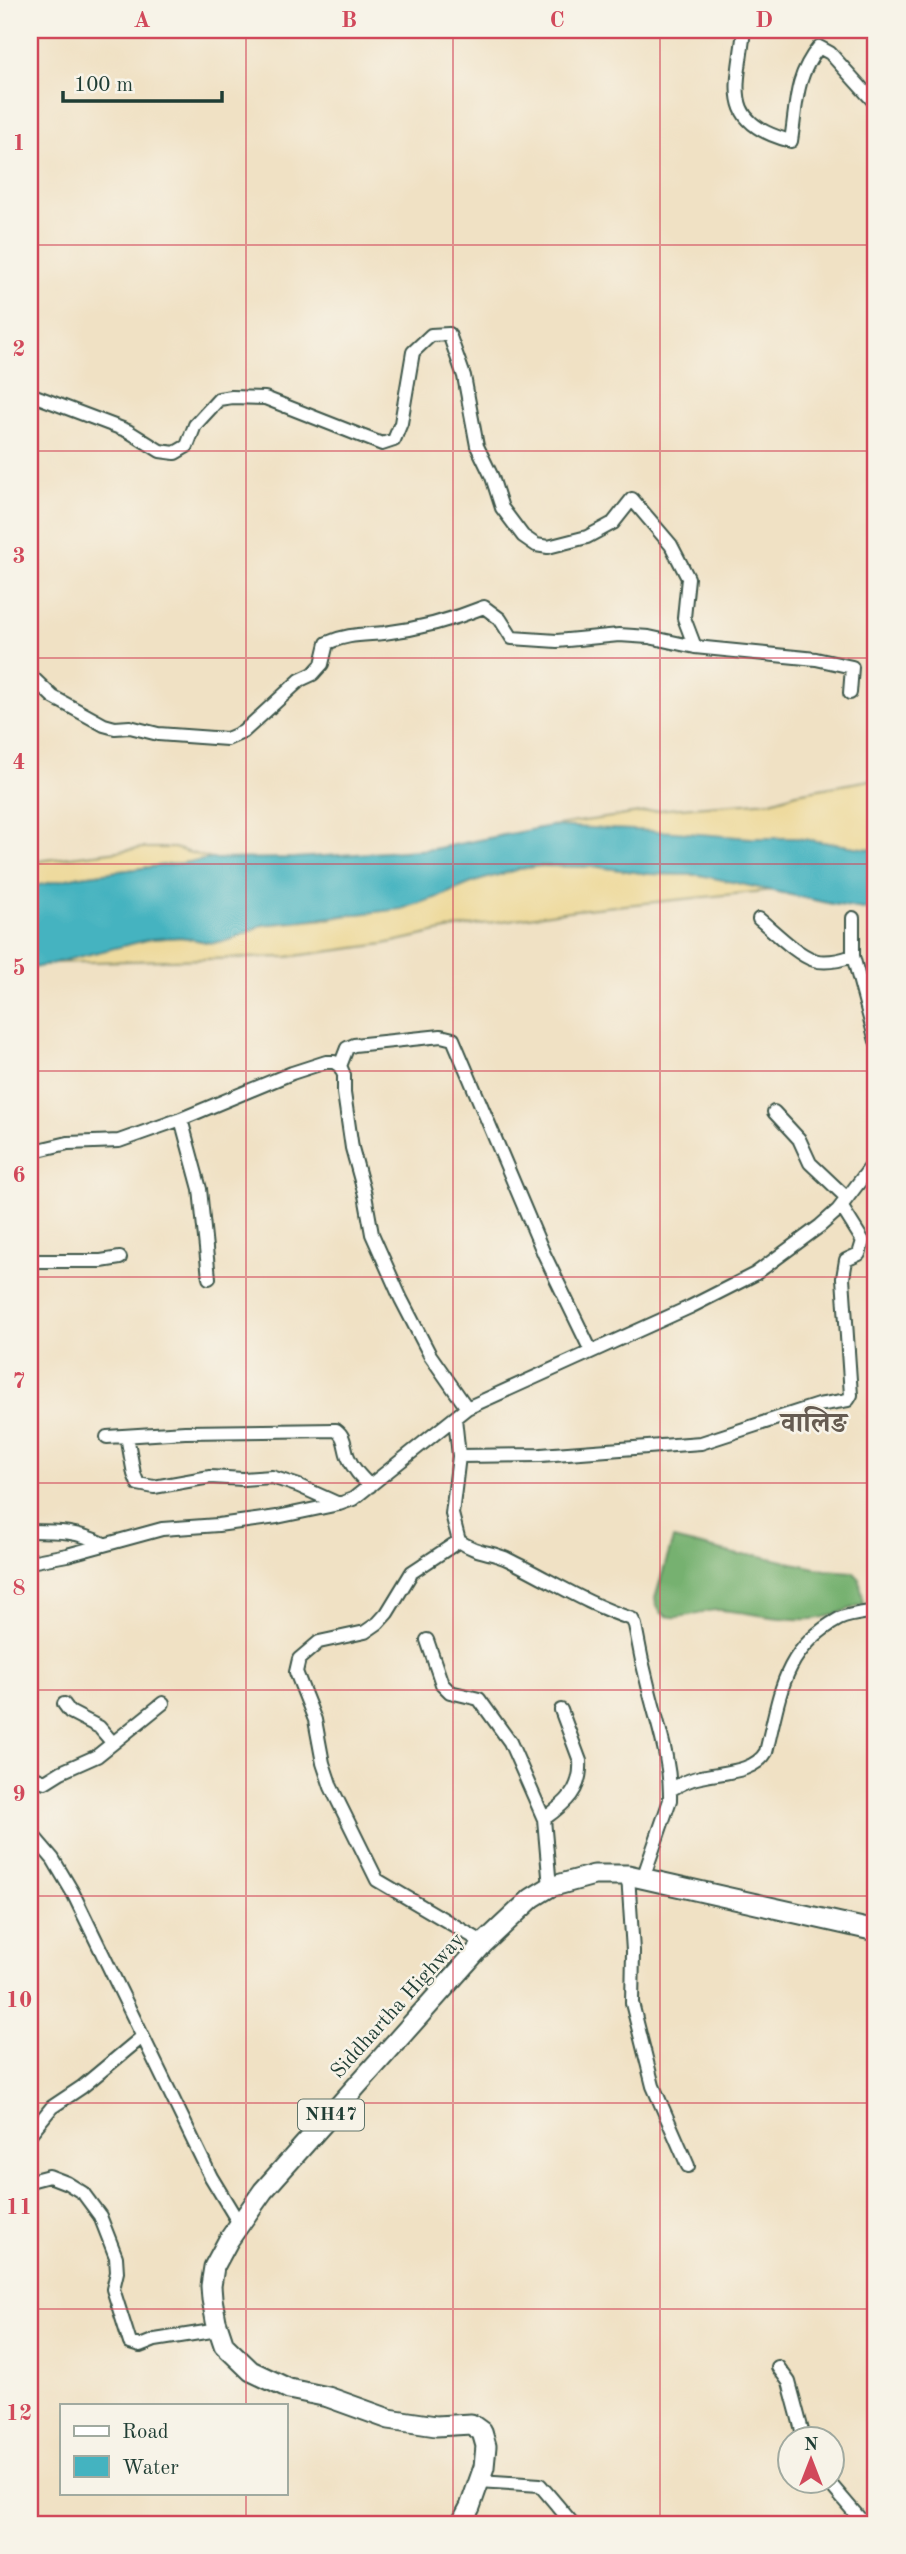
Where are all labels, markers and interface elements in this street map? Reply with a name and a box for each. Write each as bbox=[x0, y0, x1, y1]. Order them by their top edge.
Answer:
text: A bbox=[133, 9, 151, 32]
text: B bbox=[341, 9, 357, 32]
text: C bbox=[549, 9, 565, 32]
text: D bbox=[755, 9, 773, 32]
scale bar bbox=[63, 60, 222, 104]
text: 100 m bbox=[74, 75, 133, 96]
text: 1 bbox=[12, 132, 26, 155]
text: 2 bbox=[12, 338, 26, 361]
text: 3 bbox=[12, 545, 26, 568]
text: 4 bbox=[12, 751, 26, 774]
text: 5 bbox=[12, 957, 26, 980]
text: 6 bbox=[12, 1164, 26, 1187]
text: 7 bbox=[12, 1370, 26, 1393]
district label: वालिङ bbox=[779, 1406, 850, 1439]
text: 8 bbox=[12, 1577, 26, 1600]
text: 9 bbox=[12, 1783, 26, 1806]
street label: Siddhartha Highway bbox=[327, 1929, 469, 2083]
text: 10 bbox=[6, 1989, 32, 2012]
road number: NH47 bbox=[298, 2100, 364, 2130]
text: 11 bbox=[6, 2196, 32, 2219]
text: 12 bbox=[6, 2402, 32, 2425]
legend bbox=[60, 2404, 287, 2494]
text: Road bbox=[122, 2422, 169, 2443]
north arrow bbox=[776, 2424, 846, 2494]
text: N bbox=[804, 2436, 819, 2455]
text: Water bbox=[122, 2458, 179, 2479]

